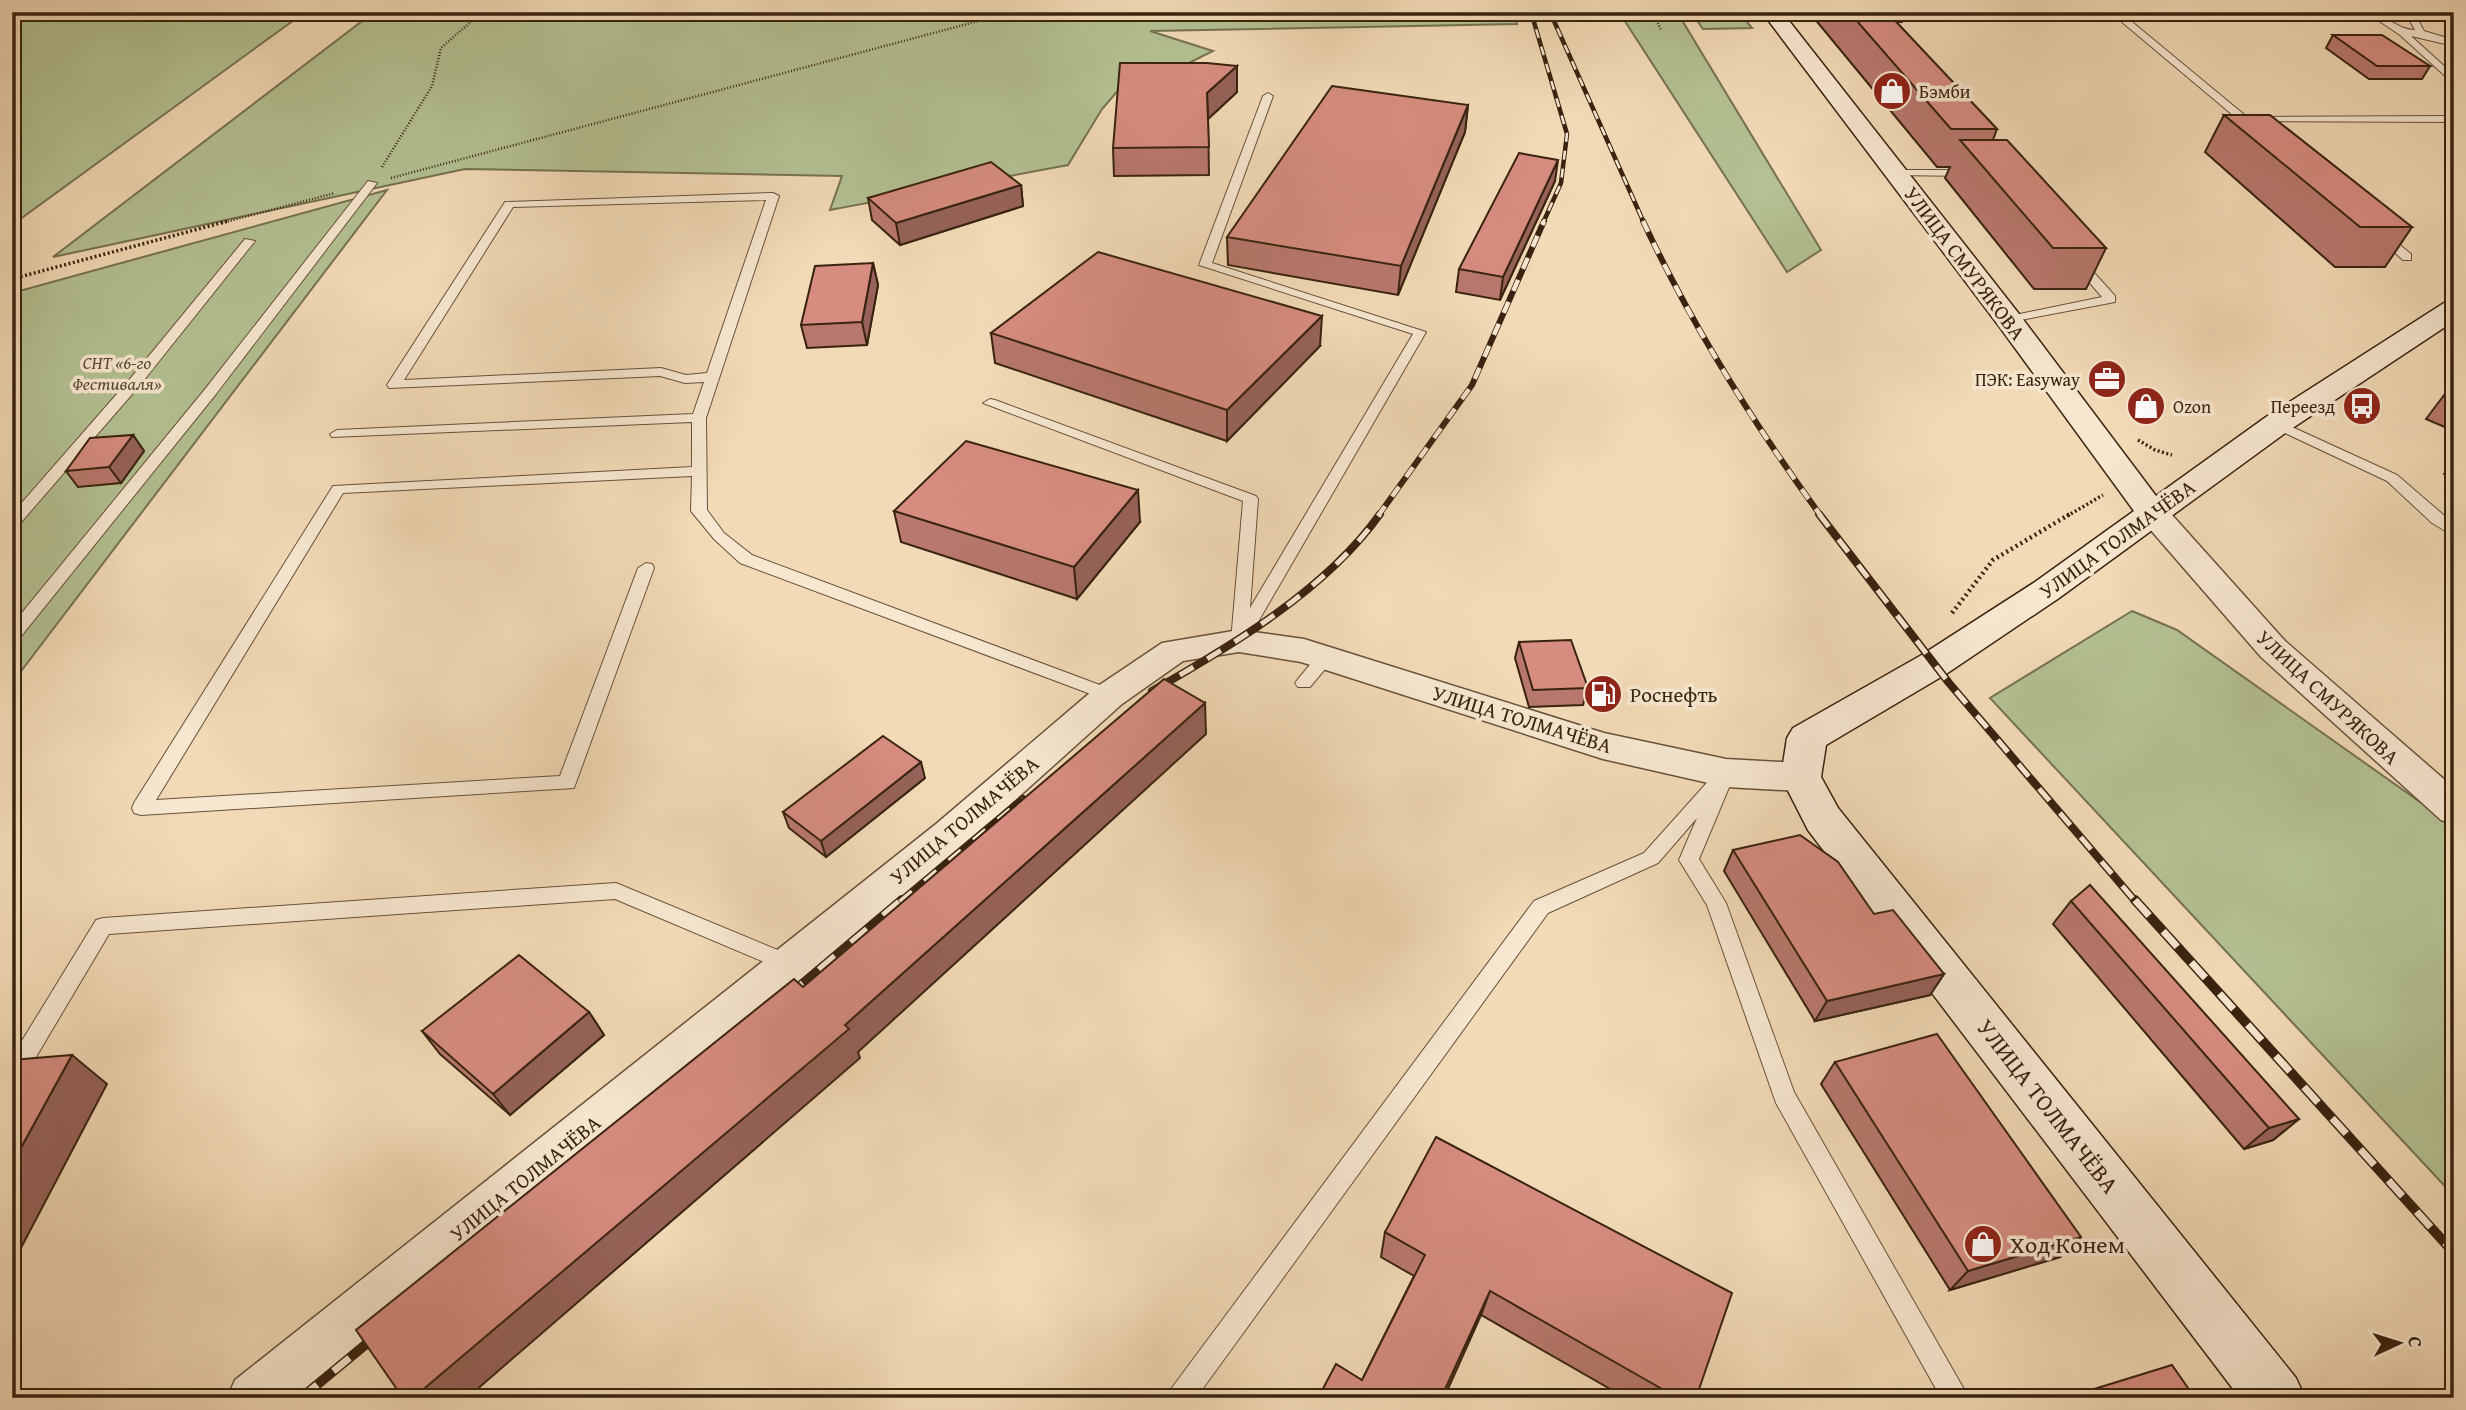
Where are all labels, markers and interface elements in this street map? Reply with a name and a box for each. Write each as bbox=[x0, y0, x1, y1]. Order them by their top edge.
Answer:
shop icon: Бэмби bbox=[1871, 70, 1913, 112]
place label: Бэмби bbox=[1919, 78, 1971, 105]
street label: УЛИЦА СМУРЯКОВА bbox=[1897, 179, 2033, 347]
park label: СНТ «6-го Фестиваля» bbox=[72, 349, 162, 397]
office icon: ПЭК: Easyway bbox=[2086, 358, 2128, 400]
place label: ПЭК: Easyway bbox=[1975, 366, 2080, 393]
shop icon: Ozon bbox=[2125, 385, 2167, 427]
bus stop icon: Переезд bbox=[2341, 385, 2383, 427]
place label: Ozon bbox=[2173, 393, 2211, 420]
place label: Переезд bbox=[2271, 393, 2335, 420]
street label: УЛИЦА ТОЛМАЧЁВА bbox=[2033, 472, 2202, 606]
street label: УЛИЦА СМУРЯКОВА bbox=[2249, 622, 2407, 772]
fuel station icon: Роснефть bbox=[1582, 673, 1624, 715]
street label: УЛИЦА ТОЛМАЧЁВА bbox=[1428, 677, 1616, 761]
place label: Роснефть bbox=[1630, 679, 1718, 710]
street label: УЛИЦА ТОЛМАЧЁВА bbox=[883, 748, 1046, 892]
street label: УЛИЦА ТОЛМАЧЁВА bbox=[1969, 1011, 2128, 1201]
street label: УЛИЦА ТОЛМАЧЁВА bbox=[443, 1107, 607, 1249]
shop icon: Ход Конем bbox=[1962, 1223, 2004, 1265]
place label: Ход Конем bbox=[2010, 1227, 2125, 1262]
north arrow bbox=[2364, 1308, 2434, 1378]
text: С bbox=[2402, 1335, 2430, 1348]

